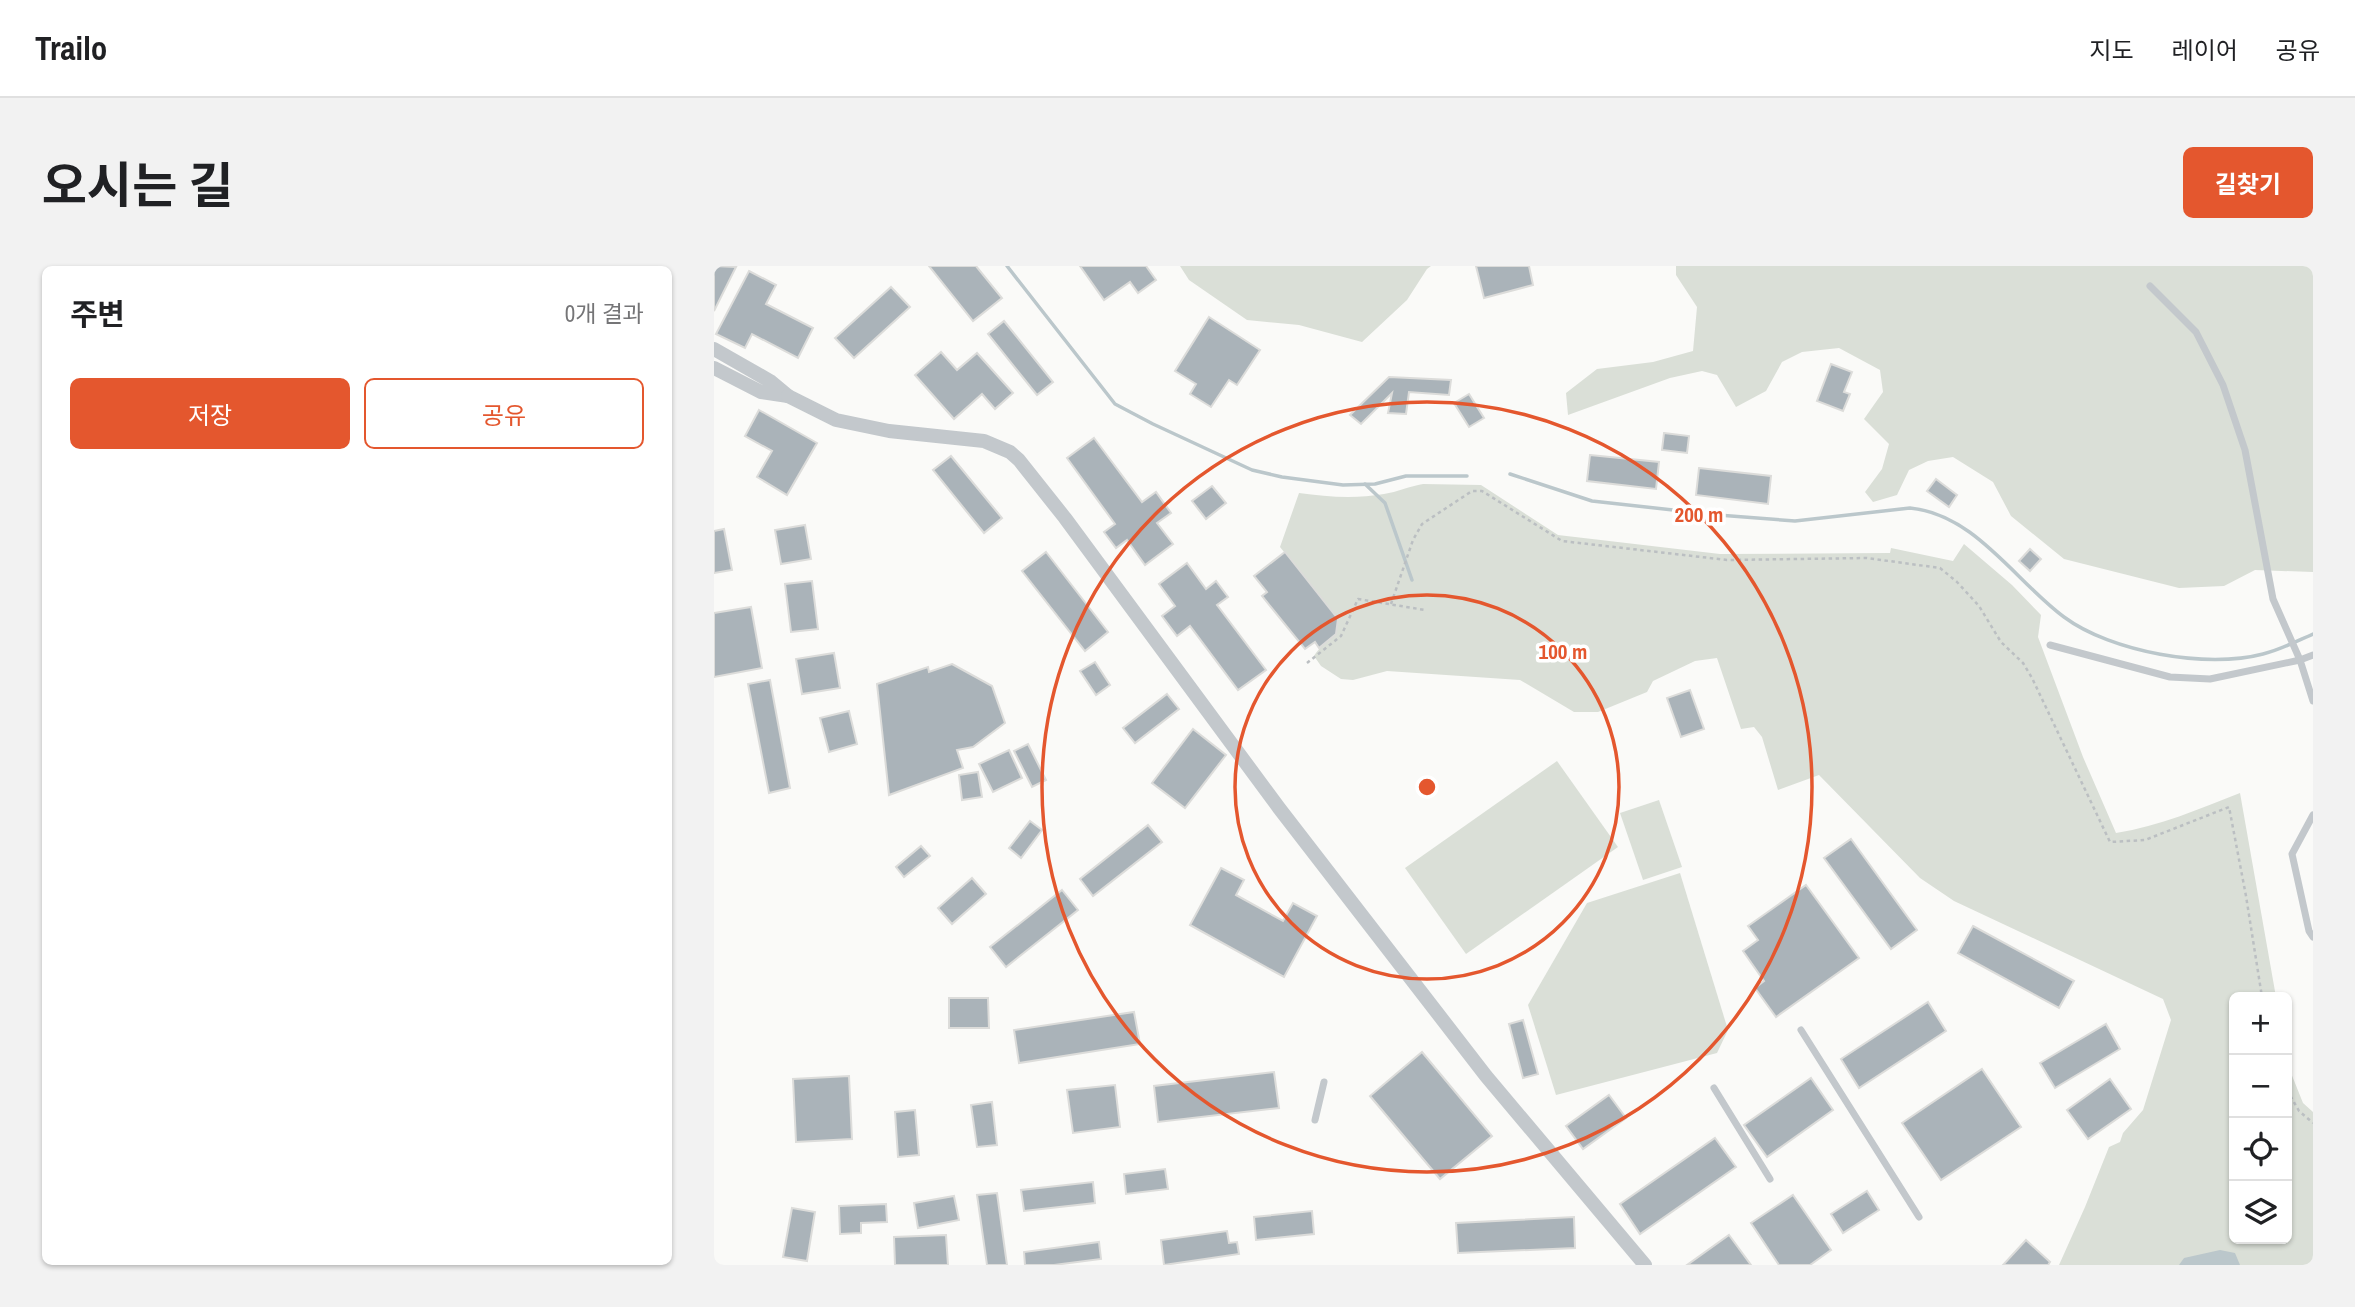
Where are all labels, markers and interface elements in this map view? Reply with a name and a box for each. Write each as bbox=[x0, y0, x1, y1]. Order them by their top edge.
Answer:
text: Trailo bbox=[35, 26, 107, 70]
text: 지도 bbox=[2089, 34, 2134, 66]
text: 레이어 bbox=[2172, 34, 2238, 66]
text: 공유 bbox=[2276, 34, 2320, 66]
button: 길찾기 bbox=[2183, 147, 2313, 218]
text: 오시는 길 bbox=[42, 152, 234, 218]
text: 주변 bbox=[70, 294, 125, 334]
text: 0개 결과 bbox=[565, 298, 644, 329]
button: 저장 bbox=[70, 378, 350, 449]
button: 공유 bbox=[364, 378, 644, 449]
text: 200 m bbox=[1675, 500, 1723, 529]
text: 100 m bbox=[1539, 637, 1587, 666]
centre of rings bbox=[1415, 775, 1439, 799]
map controls bbox=[2229, 992, 2292, 1244]
button: + bbox=[2229, 992, 2292, 1055]
button: − bbox=[2229, 1055, 2292, 1118]
button: locate bbox=[2229, 1118, 2292, 1181]
button: layers bbox=[2229, 1181, 2292, 1244]

